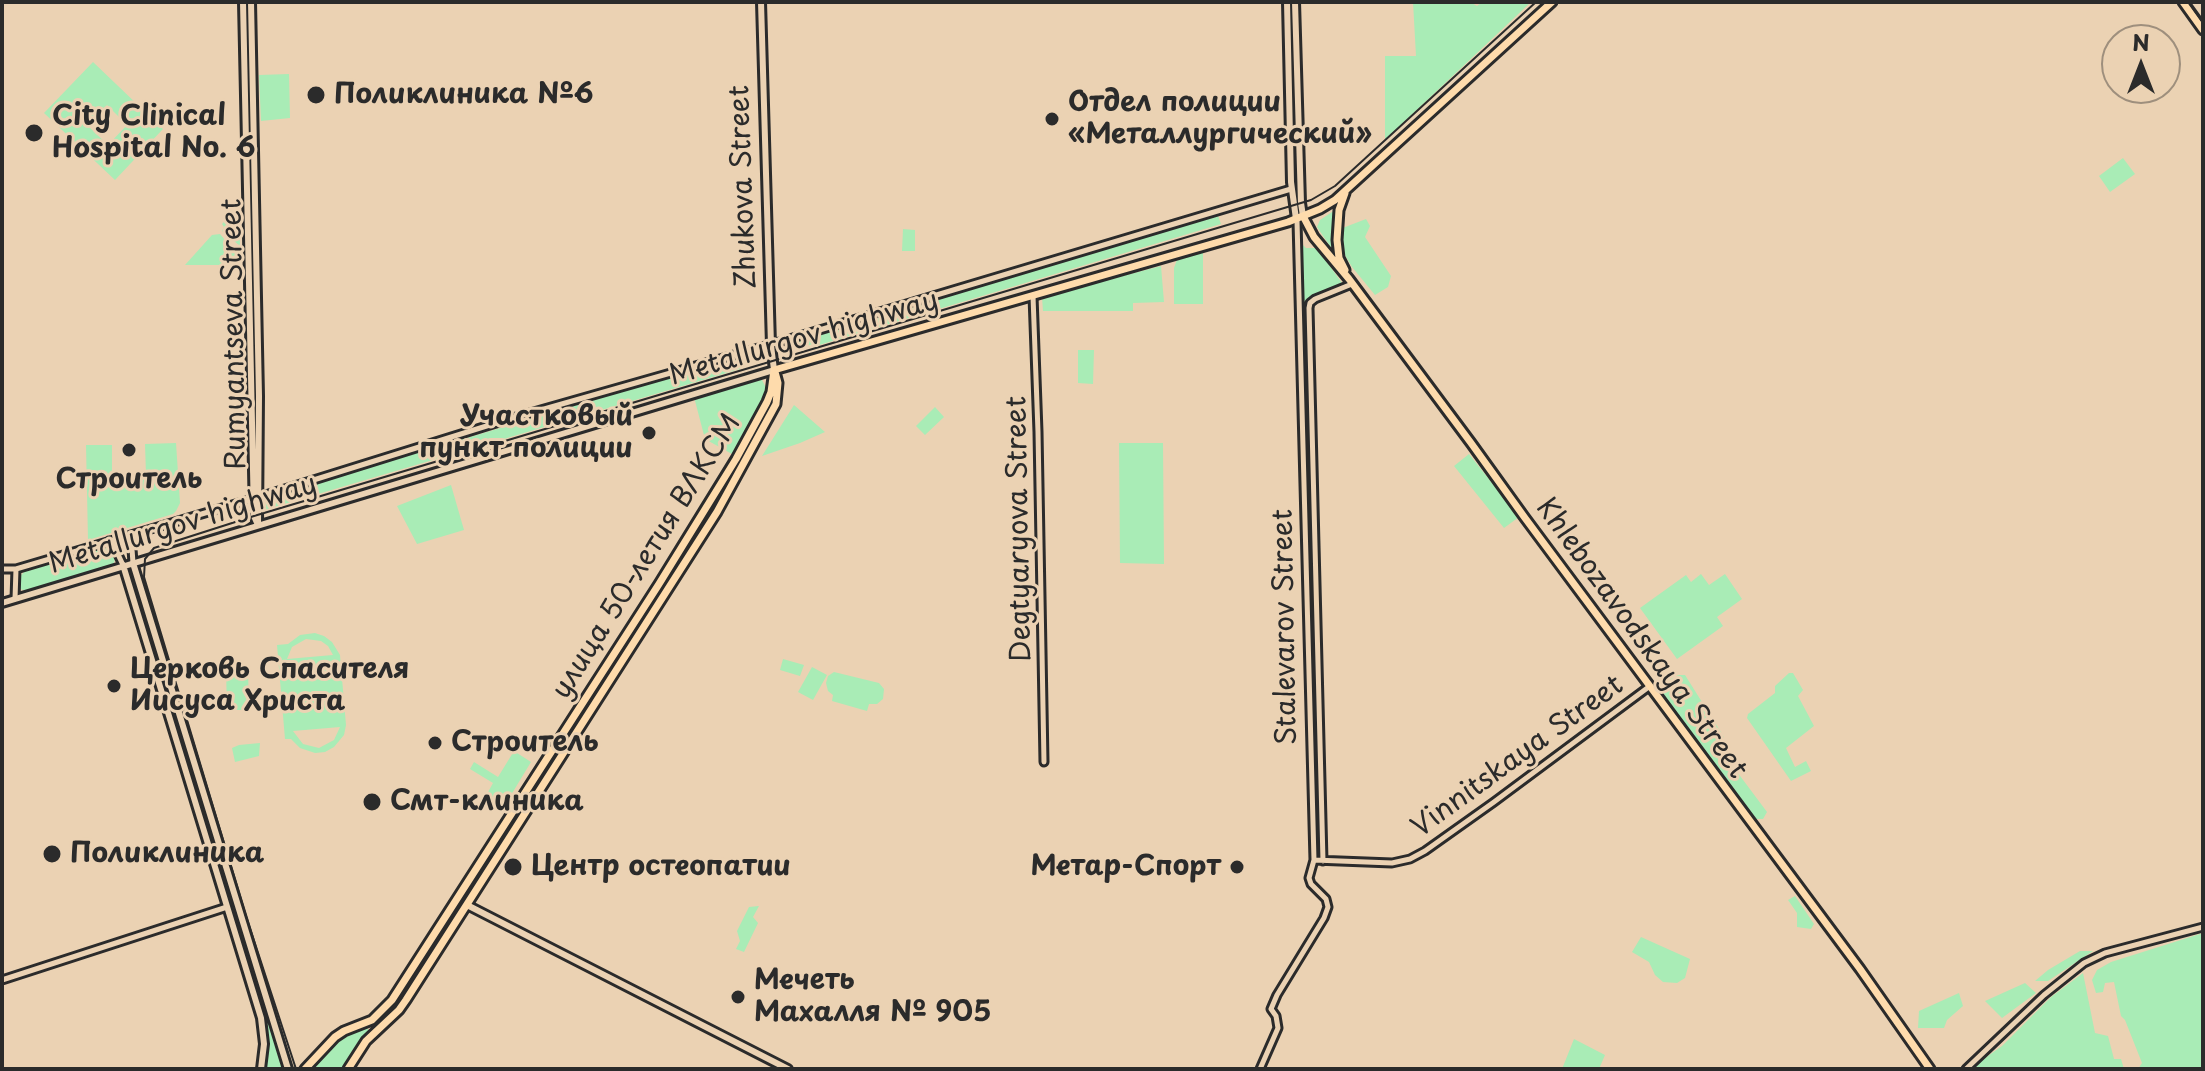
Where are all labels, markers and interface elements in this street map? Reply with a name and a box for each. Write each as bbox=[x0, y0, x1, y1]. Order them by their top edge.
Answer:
north arrow bbox=[2101, 24, 2181, 104]
text: N bbox=[2132, 25, 2150, 58]
place label: Поликлиника №6 bbox=[334, 78, 594, 112]
marker: Поликлиника №6 bbox=[305, 84, 327, 106]
street label: Zhukova Street bbox=[724, 85, 764, 289]
place label: Отдел полиции «Металлургический» bbox=[1068, 86, 1372, 152]
place label: City Clinical Hospital No. 6 bbox=[52, 100, 256, 166]
marker: Отдел полиции «Металлургический» bbox=[1043, 110, 1061, 128]
marker: City Clinical Hospital No. 6 bbox=[23, 122, 45, 144]
street label: Rumyantseva Street bbox=[216, 198, 254, 470]
street label: Metallurgov highway bbox=[666, 284, 942, 394]
street label: Degtyaryova Street bbox=[1001, 396, 1039, 662]
place label: Участковый пункт полиции bbox=[419, 400, 633, 466]
street label: улица 50-летия ВЛКСМ bbox=[545, 408, 749, 706]
marker: Участковый пункт полиции bbox=[640, 424, 658, 442]
marker: Строитель bbox=[120, 441, 138, 459]
place label: Строитель bbox=[56, 463, 202, 497]
street label: Metallurgov highway bbox=[45, 468, 321, 582]
street label: Khlebozavodskaya Street bbox=[1528, 492, 1754, 786]
street label: Stalevarov Street bbox=[1267, 509, 1305, 745]
place label: Церковь Спасителя Иисуса Христа bbox=[130, 653, 409, 719]
street label: Vinnitskaya Street bbox=[1406, 669, 1630, 845]
marker: Церковь Спасителя Иисуса Христа bbox=[105, 677, 123, 695]
place label: Cтроитель bbox=[451, 726, 599, 760]
marker: Cтроитель bbox=[426, 734, 444, 752]
place label: Смт-клиника bbox=[390, 785, 584, 819]
marker: Смт-клиника bbox=[361, 791, 383, 813]
place label: Поликлиника bbox=[70, 837, 264, 871]
marker: Поликлиника bbox=[41, 843, 63, 865]
place label: Центр остеопатии bbox=[531, 850, 791, 884]
place label: Метар-Спорт bbox=[1030, 850, 1221, 884]
marker: Центр остеопатии bbox=[502, 856, 524, 878]
marker: Метар-Спорт bbox=[1228, 858, 1246, 876]
place label: Мечеть Махалля № 905 bbox=[754, 964, 991, 1030]
marker: Мечеть Махалля № 905 bbox=[729, 988, 747, 1006]

